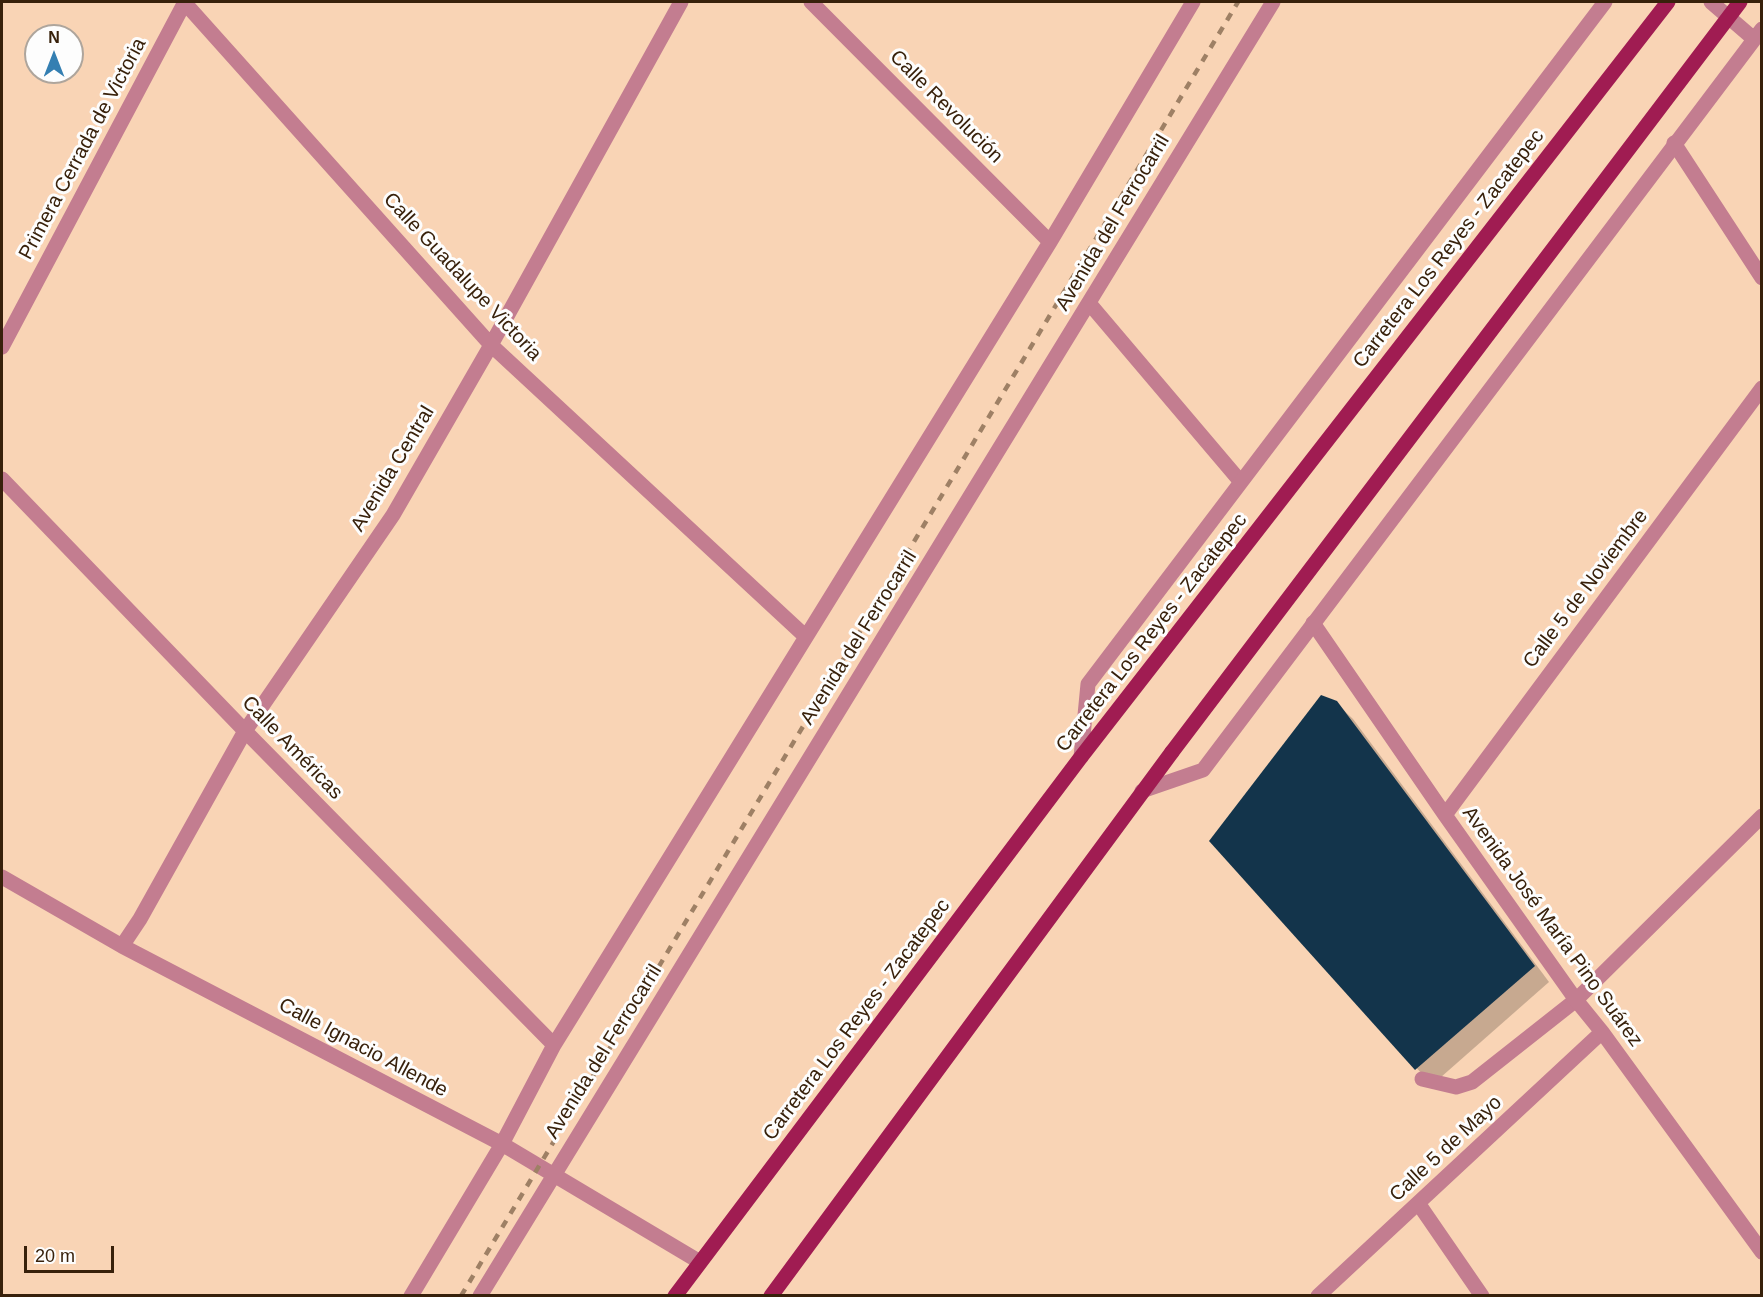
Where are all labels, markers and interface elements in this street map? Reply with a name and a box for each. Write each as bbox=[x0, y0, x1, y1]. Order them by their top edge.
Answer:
north arrow bbox=[24, 24, 84, 84]
text: N bbox=[48, 29, 60, 46]
street label: Primera Cerrada de Victoria bbox=[14, 34, 152, 264]
street label: Calle Revolución bbox=[884, 45, 1008, 169]
street label: Carretera Los Reyes - Zacatepec bbox=[1349, 125, 1549, 373]
street label: Avenida del Ferrocarril bbox=[1051, 131, 1175, 315]
street label: Calle Guadalupe Victoria bbox=[378, 188, 546, 366]
street label: Avenida Central bbox=[346, 402, 440, 536]
street label: Calle 5 de Noviembre bbox=[1519, 505, 1653, 673]
street label: Carretera Los Reyes - Zacatepec bbox=[1052, 509, 1252, 757]
street label: Avenida del Ferrocarril bbox=[796, 546, 922, 730]
street label: Calle Américas bbox=[237, 691, 347, 805]
street label: Avenida José María Pino Suárez bbox=[1457, 802, 1647, 1052]
street label: Carretera Los Reyes - Zacatepec bbox=[758, 895, 956, 1145]
street label: Avenida del Ferrocarril bbox=[541, 960, 667, 1144]
street label: Calle Ignacio Allende bbox=[274, 993, 452, 1103]
street label: Calle 5 de Mayo bbox=[1385, 1091, 1507, 1207]
scale bar bbox=[27, 1234, 117, 1272]
text: 20 m bbox=[35, 1246, 75, 1266]

